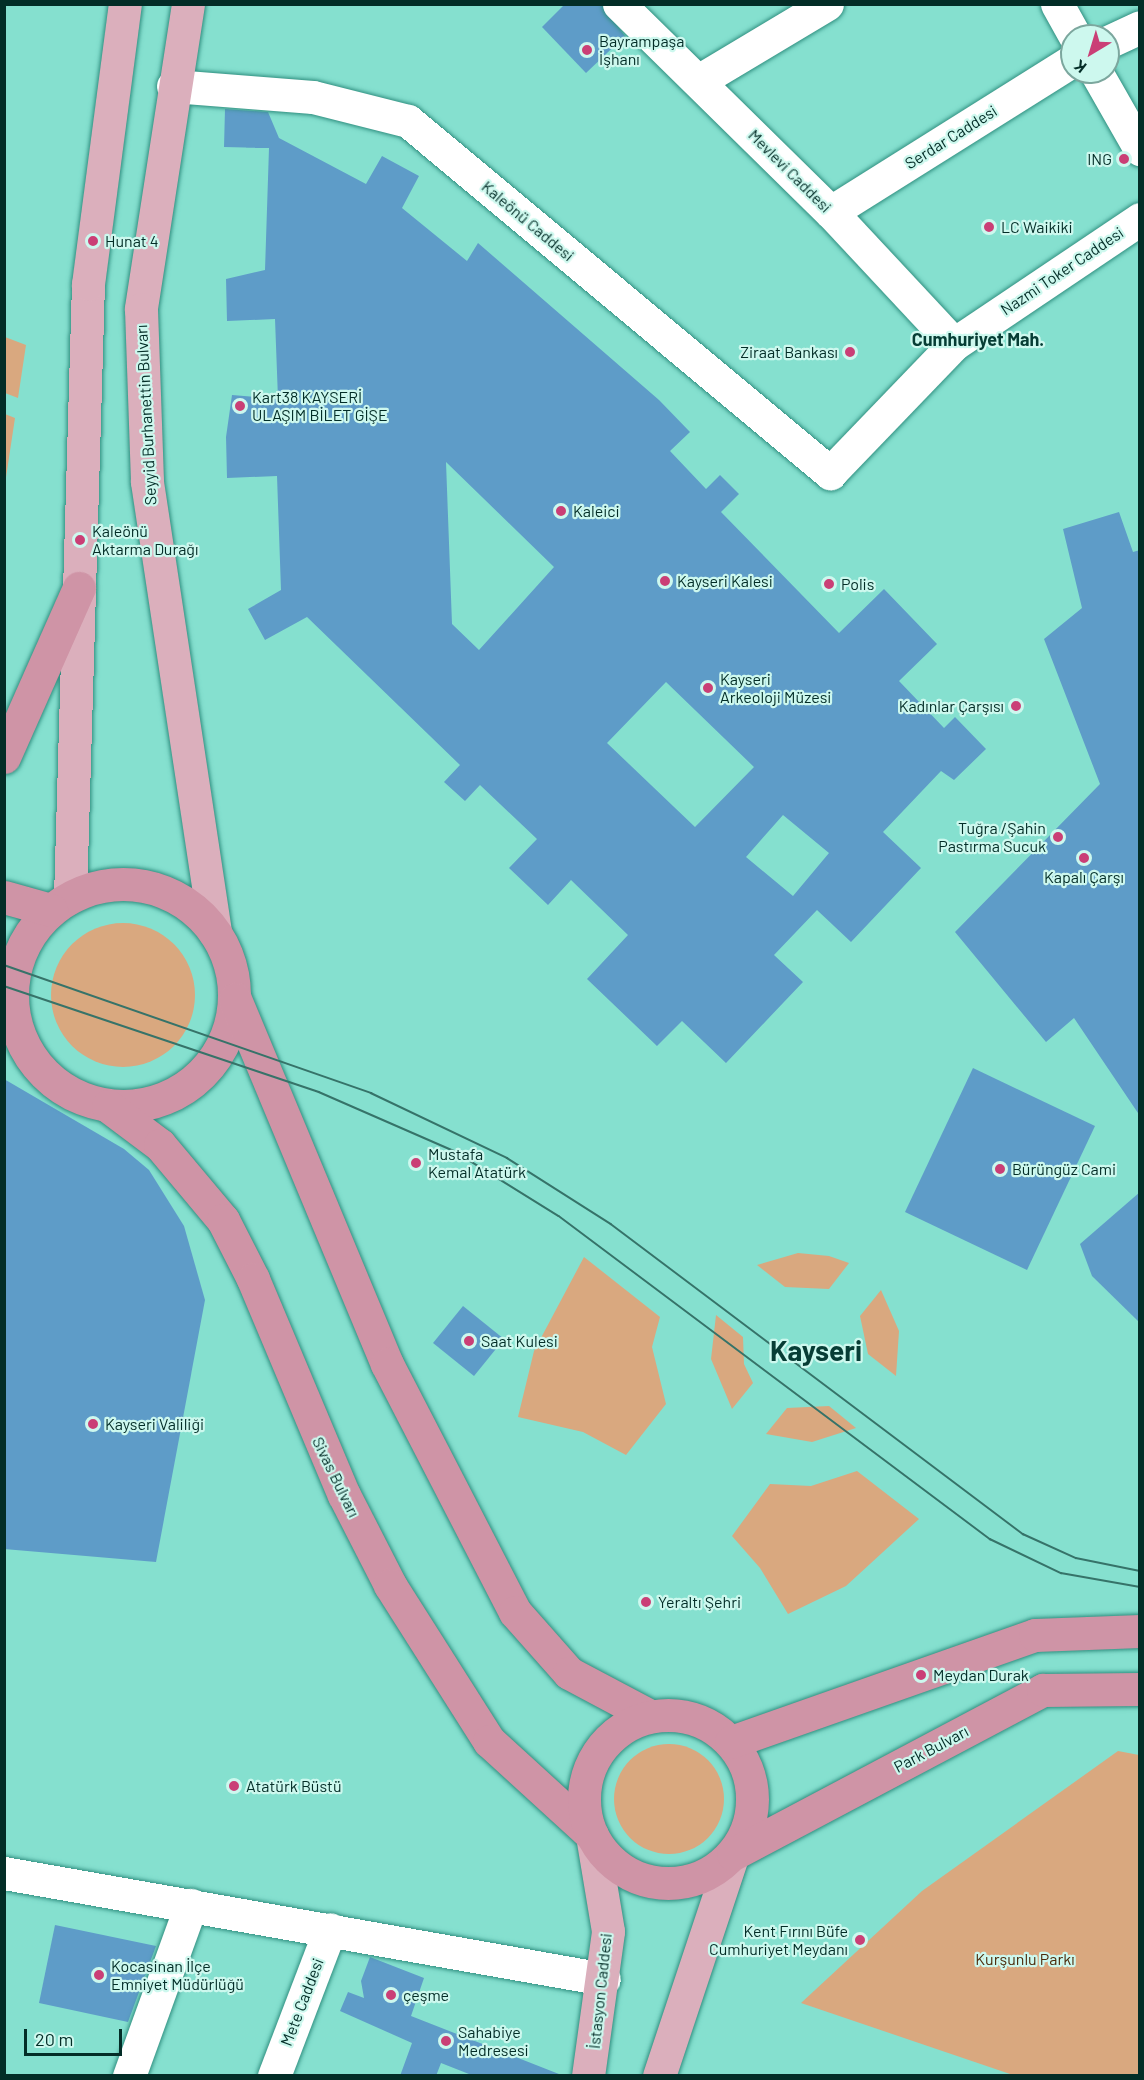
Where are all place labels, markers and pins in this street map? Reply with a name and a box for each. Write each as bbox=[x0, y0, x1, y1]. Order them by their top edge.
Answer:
place label: Bayrampaşa İşhanı bbox=[599, 31, 685, 69]
marker: Bayrampaşa İşhanı bbox=[580, 43, 594, 57]
place label: ING bbox=[1087, 149, 1112, 169]
marker: ING bbox=[1117, 152, 1131, 166]
place label: LC Waikiki bbox=[1001, 217, 1073, 237]
marker: LC Waikiki bbox=[982, 220, 996, 234]
place label: Hunat 4 bbox=[105, 231, 159, 251]
marker: Hunat 4 bbox=[86, 234, 100, 248]
place label: Ziraat Bankası bbox=[740, 342, 838, 362]
marker: Ziraat Bankası bbox=[843, 345, 857, 359]
place label: Kart38 KAYSERİ ULAŞIM BİLET GİŞE bbox=[252, 387, 388, 425]
marker: Kart38 KAYSERİ ULAŞIM BİLET GİŞE bbox=[233, 399, 247, 413]
place label: Kaleici bbox=[573, 501, 620, 521]
marker: Kaleici bbox=[554, 504, 568, 518]
place label: Kaleönü Aktarma Durağı bbox=[92, 521, 198, 559]
marker: Kaleönü Aktarma Durağı bbox=[73, 533, 87, 547]
place label: Kayseri Kalesi bbox=[677, 571, 773, 591]
marker: Kayseri Kalesi bbox=[658, 574, 672, 588]
place label: Polis bbox=[841, 574, 874, 594]
marker: Polis bbox=[822, 577, 836, 591]
place label: Kayseri Arkeoloji Müzesi bbox=[720, 669, 831, 707]
marker: Kayseri Arkeoloji Müzesi bbox=[701, 681, 715, 695]
place label: Kadınlar Çarşısı bbox=[899, 696, 1004, 716]
marker: Kadınlar Çarşısı bbox=[1009, 699, 1023, 713]
place label: Tuğra /Şahin Pastırma Sucuk bbox=[938, 818, 1046, 856]
marker: Tuğra /Şahin Pastırma Sucuk bbox=[1051, 830, 1065, 844]
marker: Kapalı Çarşı bbox=[1077, 851, 1091, 865]
place label: Kapalı Çarşı bbox=[1044, 867, 1124, 887]
place label: Mustafa Kemal Atatürk bbox=[428, 1144, 526, 1182]
marker: Mustafa Kemal Atatürk bbox=[409, 1156, 423, 1170]
place label: Bürüngüz Cami bbox=[1012, 1159, 1116, 1179]
marker: Bürüngüz Cami bbox=[993, 1162, 1007, 1176]
place label: Saat Kulesi bbox=[481, 1331, 558, 1351]
marker: Saat Kulesi bbox=[462, 1334, 476, 1348]
place label: Kayseri Valiliği bbox=[105, 1414, 204, 1434]
marker: Kayseri Valiliği bbox=[86, 1417, 100, 1431]
place label: Yeraltı Şehri bbox=[658, 1592, 741, 1612]
marker: Yeraltı Şehri bbox=[639, 1595, 653, 1609]
place label: Meydan Durak bbox=[933, 1665, 1029, 1685]
marker: Meydan Durak bbox=[914, 1668, 928, 1682]
place label: Atatürk Büstü bbox=[246, 1776, 342, 1796]
marker: Atatürk Büstü bbox=[227, 1779, 241, 1793]
place label: Kent Fırını Büfe Cumhuriyet Meydanı bbox=[709, 1921, 848, 1959]
marker: Kent Fırını Büfe Cumhuriyet Meydanı bbox=[853, 1933, 867, 1947]
place label: Kocasinan İlçe Emniyet Müdürlüğü bbox=[111, 1956, 244, 1994]
marker: Kocasinan İlçe Emniyet Müdürlüğü bbox=[92, 1968, 106, 1982]
place label: çeşme bbox=[403, 1985, 449, 2005]
marker: çeşme bbox=[384, 1988, 398, 2002]
place label: Sahabiye Medresesi bbox=[458, 2022, 529, 2060]
marker: Sahabiye Medresesi bbox=[439, 2034, 453, 2048]

